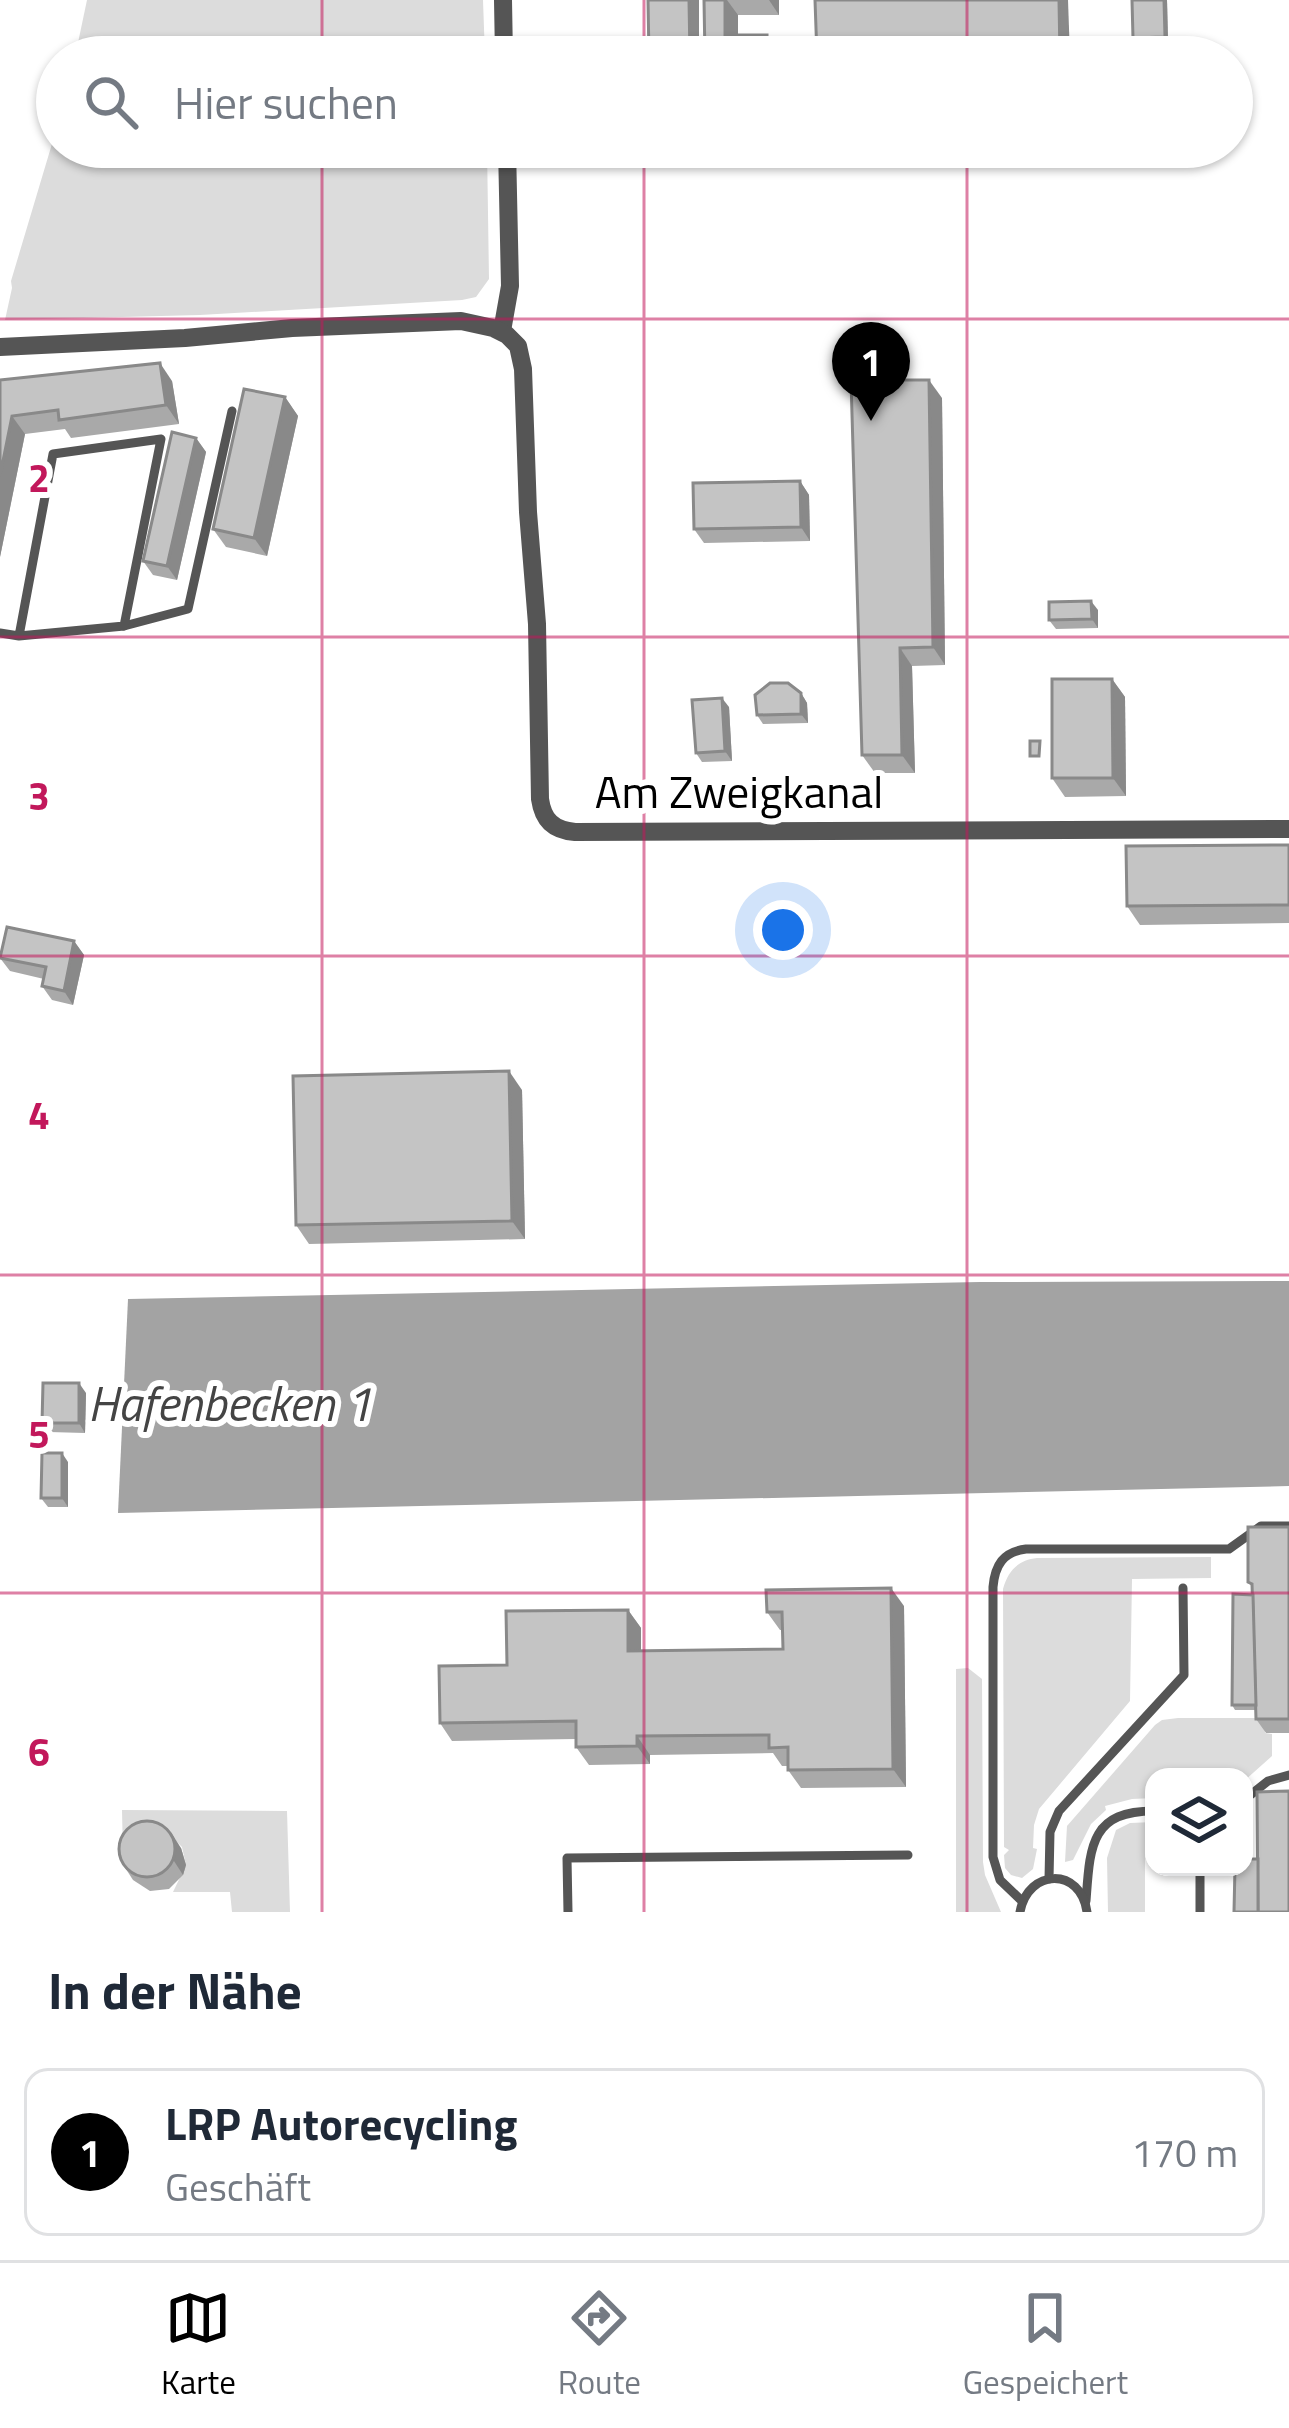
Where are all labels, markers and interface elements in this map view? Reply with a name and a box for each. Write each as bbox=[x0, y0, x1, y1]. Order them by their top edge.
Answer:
search box bbox=[36, 36, 1253, 168]
text: Hier suchen bbox=[174, 68, 398, 136]
icon: search bbox=[78, 69, 144, 135]
pin: 1 bbox=[832, 322, 910, 421]
text: 2 bbox=[28, 448, 50, 507]
street label: Am Zweigkanal bbox=[595, 757, 883, 825]
text: 3 bbox=[28, 766, 50, 825]
your location bbox=[753, 900, 813, 960]
text: 4 bbox=[28, 1085, 50, 1144]
water label: Hafenbecken 1 bbox=[88, 1367, 372, 1440]
text: 5 bbox=[28, 1404, 50, 1463]
text: 6 bbox=[28, 1722, 50, 1781]
map controls bbox=[1145, 1768, 1253, 1876]
button: layers bbox=[1145, 1768, 1253, 1876]
text: In der Nähe bbox=[48, 1951, 302, 2029]
text: LRP Autorecycling bbox=[165, 2089, 518, 2157]
text: 1 bbox=[79, 2123, 101, 2182]
text: 170 m bbox=[1131, 2123, 1238, 2182]
text: Geschäft bbox=[165, 2157, 311, 2216]
tab: Karte bbox=[161, 2285, 236, 2407]
tab: Route bbox=[558, 2285, 641, 2407]
tab: Gespeichert bbox=[963, 2285, 1128, 2407]

